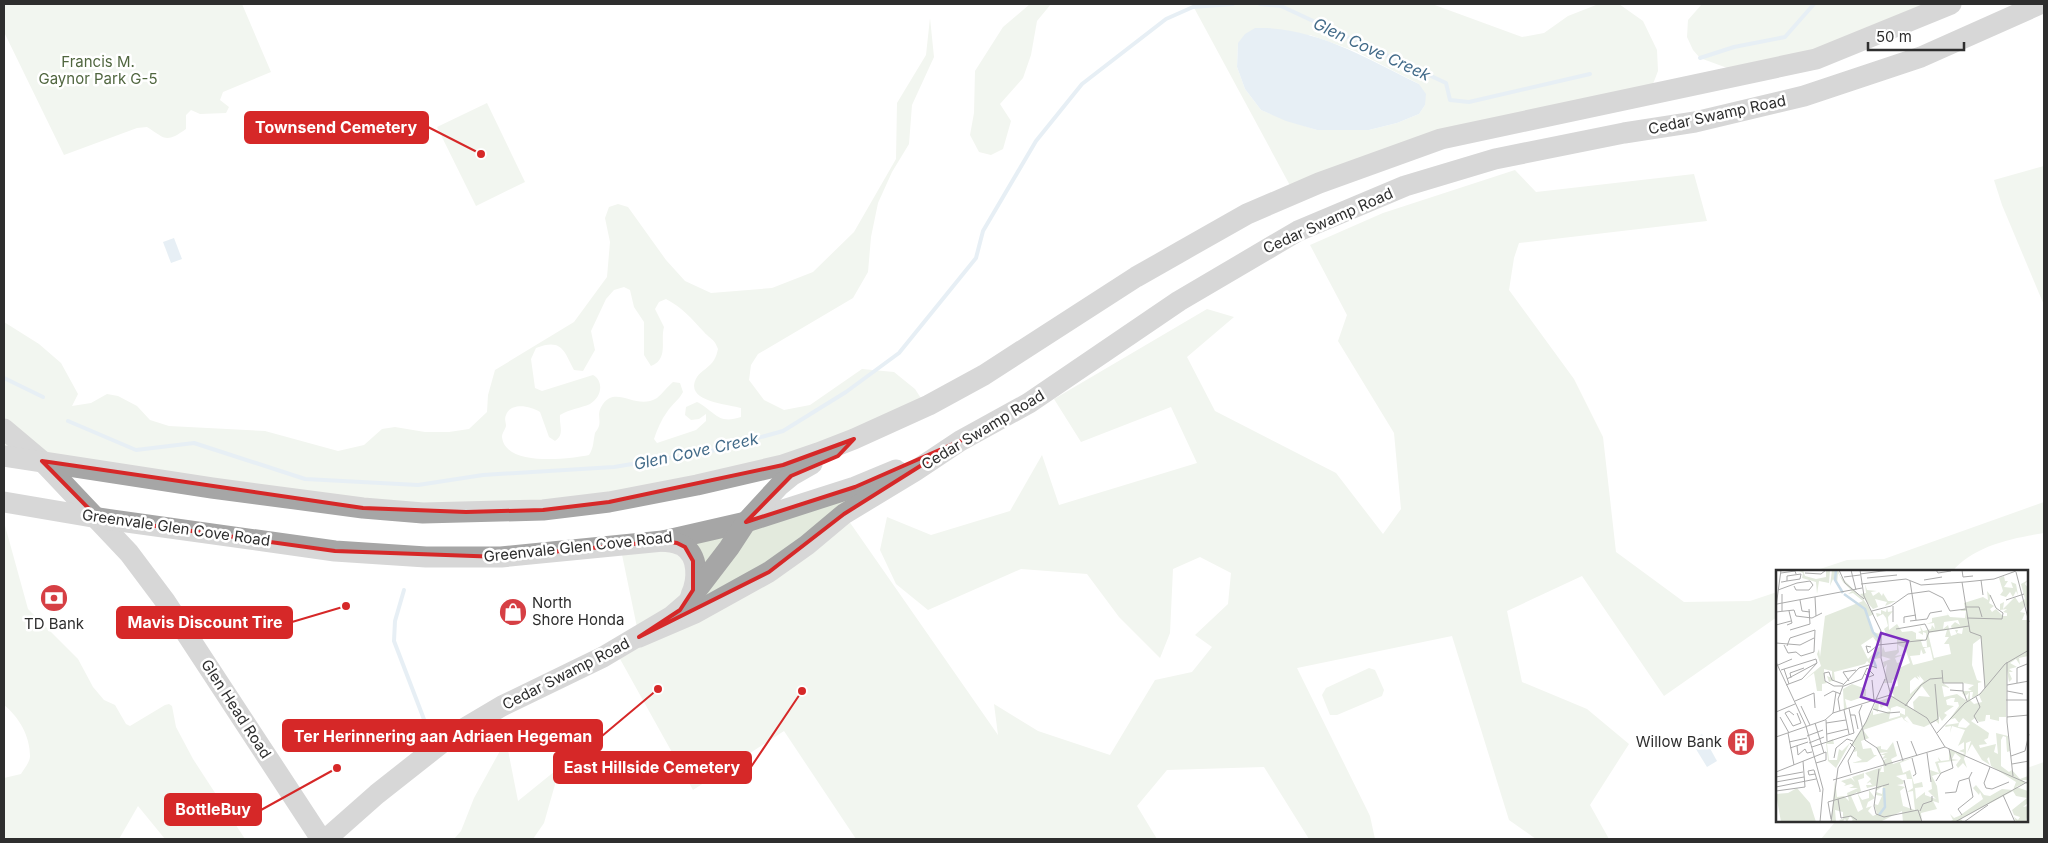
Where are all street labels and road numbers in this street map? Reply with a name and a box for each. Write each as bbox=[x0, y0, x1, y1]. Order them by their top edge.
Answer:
street label: Cedar Swamp Road bbox=[1646, 91, 1787, 138]
street label: Cedar Swamp Road bbox=[1260, 183, 1396, 258]
street label: Cedar Swamp Road bbox=[918, 385, 1048, 474]
street label: Greenvale Glen Cove Road bbox=[81, 505, 271, 550]
street label: Greenvale Glen Cove Road bbox=[483, 527, 673, 566]
street label: Cedar Swamp Road bbox=[499, 633, 633, 714]
street label: Glen Head Road bbox=[197, 655, 276, 762]

